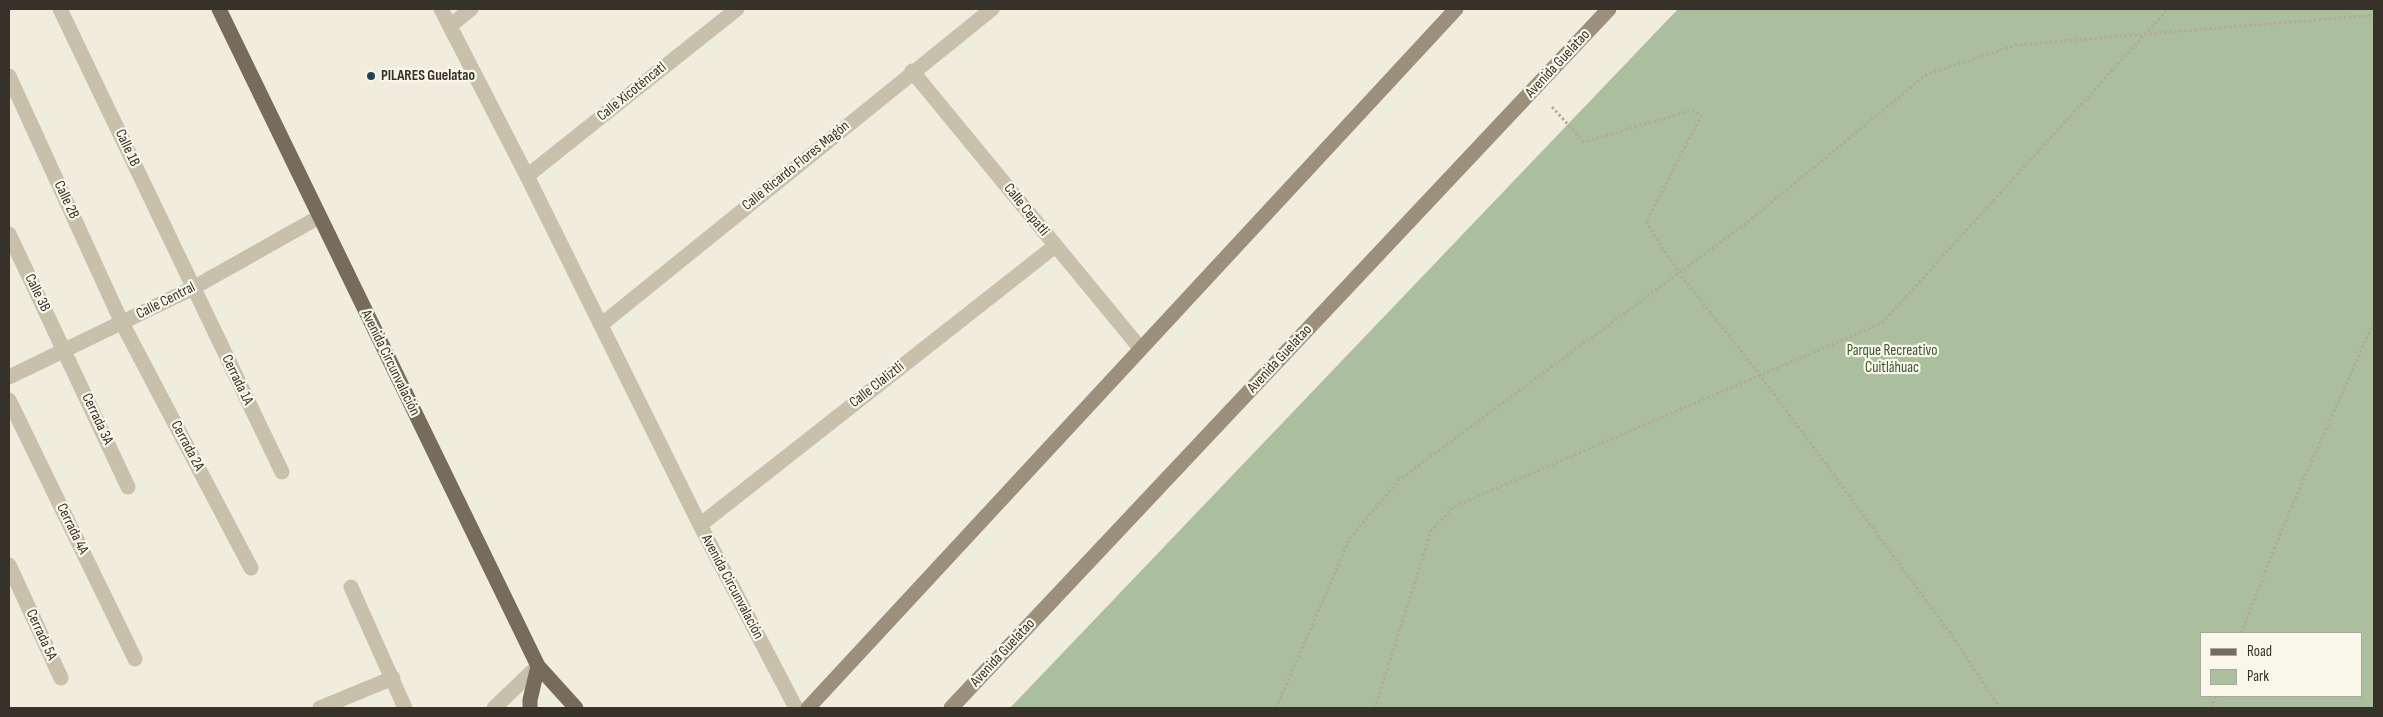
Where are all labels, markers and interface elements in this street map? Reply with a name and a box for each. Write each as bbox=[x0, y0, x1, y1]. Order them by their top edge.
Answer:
street label: Avenida Guelatao bbox=[1522, 26, 1594, 102]
street label: Calle Xicoténcatl bbox=[594, 59, 670, 125]
place label: PILARES Guelatao bbox=[381, 67, 475, 85]
marker: PILARES Guelatao bbox=[365, 70, 377, 82]
street label: Calle Ricardo Flores Magón bbox=[739, 117, 853, 215]
street label: Calle 1B bbox=[111, 127, 143, 169]
street label: Calle 2B bbox=[49, 178, 83, 222]
street label: Calle Cepatli bbox=[999, 180, 1053, 240]
street label: Calle 3B bbox=[20, 271, 54, 315]
street label: Calle Central bbox=[134, 279, 198, 323]
street label: Avenida Circunvalación bbox=[357, 307, 423, 419]
street label: Avenida Guelatao bbox=[1244, 321, 1316, 397]
park label: Parque Recreativo Cuitláhuac bbox=[1847, 342, 1937, 377]
street label: Cerrada 1A bbox=[217, 352, 257, 408]
street label: Calle Claliztli bbox=[846, 358, 908, 412]
street label: Cerrada 3A bbox=[77, 391, 117, 447]
street label: Cerrada 2A bbox=[166, 418, 208, 474]
street label: Cerrada 4A bbox=[52, 501, 92, 557]
street label: Avenida Circunvalación bbox=[697, 532, 767, 642]
street label: Cerrada 5A bbox=[21, 607, 61, 663]
street label: Avenida Guelatao bbox=[967, 615, 1039, 691]
legend bbox=[2200, 632, 2363, 697]
text: Road bbox=[2247, 642, 2272, 661]
text: Park bbox=[2247, 667, 2269, 686]

